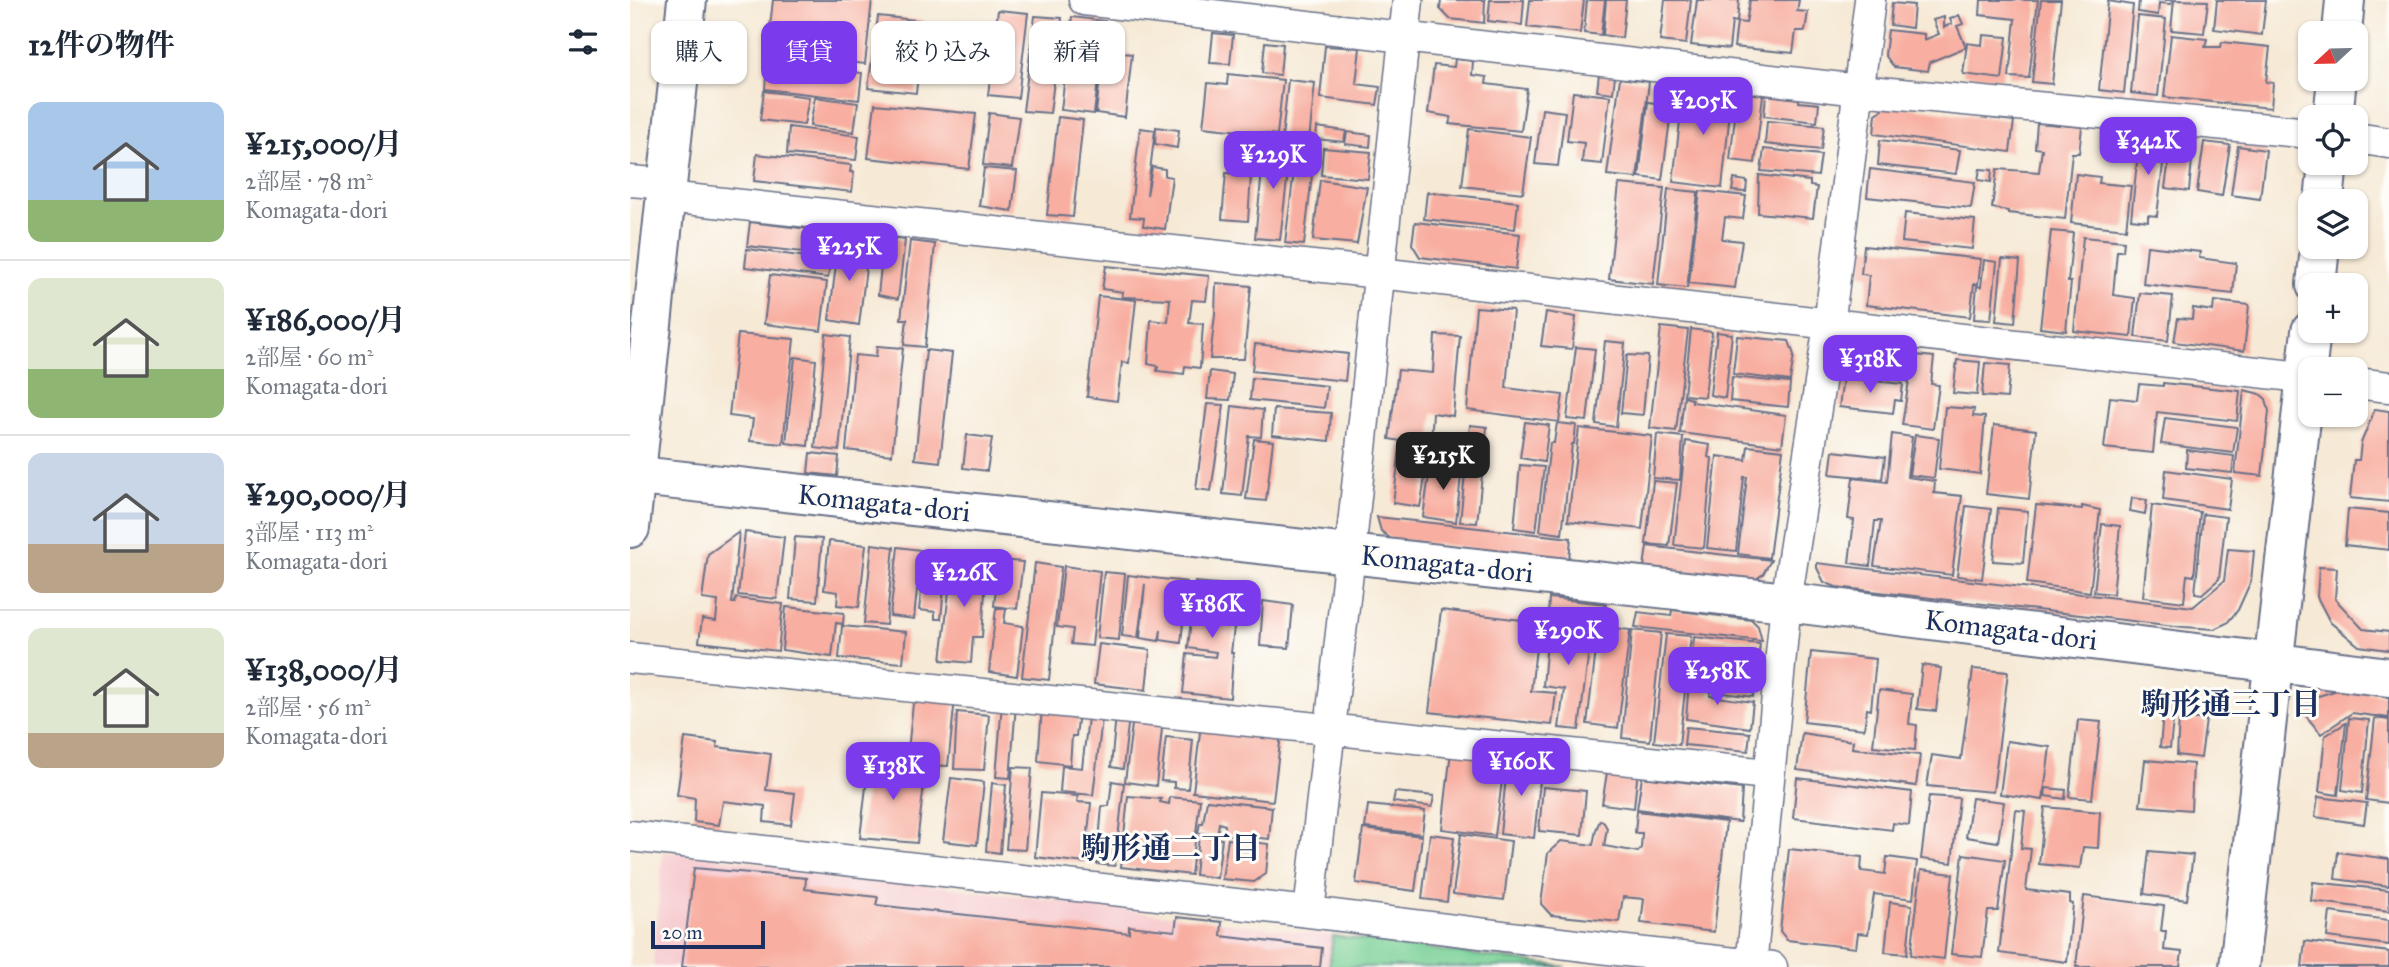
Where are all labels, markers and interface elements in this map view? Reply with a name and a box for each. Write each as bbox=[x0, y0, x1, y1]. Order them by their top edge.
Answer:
chip: 購入 bbox=[651, 21, 747, 84]
chip: 賃貸 bbox=[761, 21, 857, 84]
chip: 絞り込み bbox=[871, 21, 1015, 84]
chip: 新着 bbox=[1029, 21, 1125, 84]
north arrow bbox=[2298, 21, 2368, 91]
map controls bbox=[2298, 21, 2368, 427]
icon: filters bbox=[564, 23, 602, 61]
text: 12件の物件 bbox=[28, 27, 175, 63]
pin: ¥205K bbox=[1654, 78, 1752, 137]
text: ¥205K bbox=[1670, 86, 1736, 114]
button: locate bbox=[2298, 105, 2368, 175]
pin: ¥342K bbox=[2099, 118, 2197, 177]
text: ¥215,000/月 bbox=[245, 126, 403, 162]
text: ¥342K bbox=[2116, 126, 2180, 154]
icon: home bbox=[84, 130, 168, 214]
pin: ¥229K bbox=[1224, 132, 1322, 191]
text: ¥229K bbox=[1240, 140, 1306, 168]
text: 2部屋 · 78 m² bbox=[245, 167, 373, 195]
button: layers bbox=[2298, 189, 2368, 259]
text: Komagata-dori bbox=[245, 196, 388, 224]
pin: ¥225K bbox=[800, 224, 898, 283]
text: ¥225K bbox=[817, 232, 881, 260]
button: + bbox=[2298, 273, 2368, 343]
text: ¥186,000/月 bbox=[245, 302, 406, 338]
icon: home bbox=[84, 306, 168, 390]
pin: ¥318K bbox=[1821, 336, 1919, 395]
text: 2部屋 · 60 m² bbox=[245, 343, 373, 371]
text: ¥318K bbox=[1839, 344, 1901, 372]
button: − bbox=[2298, 357, 2368, 427]
text: Komagata-dori bbox=[245, 372, 388, 400]
pin: ¥215K bbox=[1394, 433, 1492, 492]
text: ¥215K bbox=[1412, 441, 1474, 469]
text: ¥290,000/月 bbox=[245, 477, 411, 513]
street label: Komagata-dori bbox=[796, 477, 972, 530]
icon: home bbox=[84, 481, 168, 565]
text: 3部屋 · 113 m² bbox=[245, 518, 373, 546]
street label: Komagata-dori bbox=[1359, 538, 1535, 591]
text: Komagata-dori bbox=[245, 547, 388, 575]
pin: ¥226K bbox=[915, 550, 1013, 609]
text: ¥226K bbox=[931, 558, 997, 586]
pin: ¥186K bbox=[1163, 580, 1261, 640]
text: ¥186K bbox=[1180, 589, 1244, 617]
street label: Komagata-dori bbox=[1923, 602, 2100, 658]
pin: ¥290K bbox=[1519, 608, 1617, 667]
text: ¥290K bbox=[1534, 616, 1602, 644]
pin: ¥258K bbox=[1668, 648, 1766, 707]
text: ¥138,000/月 bbox=[245, 652, 403, 688]
icon: home bbox=[84, 656, 168, 740]
text: ¥258K bbox=[1684, 656, 1750, 684]
district label: 駒形通三丁目 bbox=[2141, 686, 2321, 722]
text: 2部屋 · 56 m² bbox=[245, 693, 371, 721]
text: Komagata-dori bbox=[245, 722, 388, 750]
pin: ¥160K bbox=[1472, 738, 1570, 798]
pin: ¥138K bbox=[844, 742, 942, 802]
text: ¥160K bbox=[1488, 747, 1554, 775]
text: ¥138K bbox=[862, 751, 924, 779]
district label: 駒形通二丁目 bbox=[1081, 830, 1261, 866]
scale bar bbox=[651, 918, 765, 950]
text: 20 m bbox=[662, 921, 703, 944]

